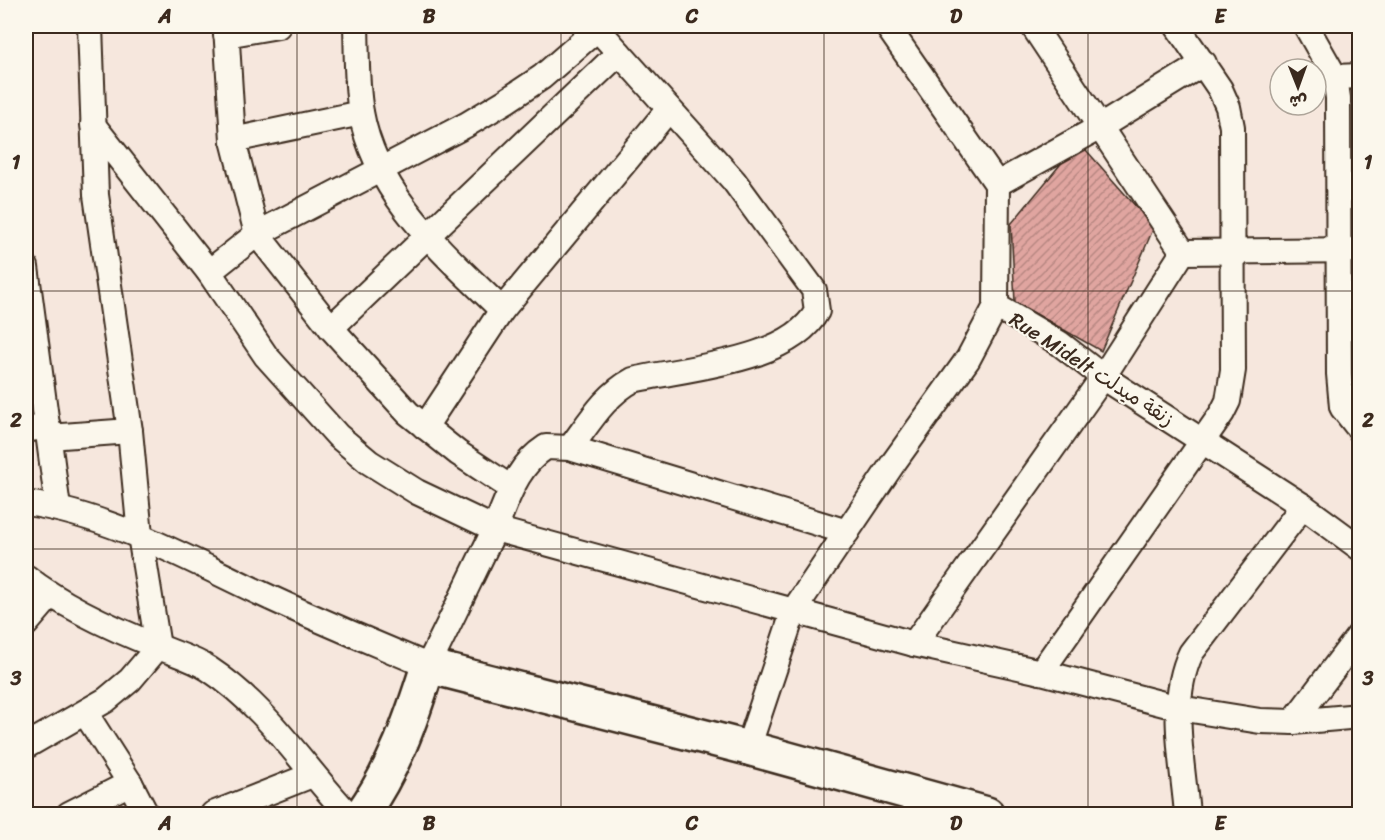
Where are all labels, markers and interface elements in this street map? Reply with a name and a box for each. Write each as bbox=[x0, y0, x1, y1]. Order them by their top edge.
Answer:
text: A bbox=[157, 0, 172, 34]
text: B bbox=[423, 0, 436, 34]
text: C bbox=[685, 0, 699, 34]
text: D bbox=[950, 0, 963, 34]
text: E bbox=[1214, 0, 1227, 34]
north arrow bbox=[1268, 57, 1328, 117]
text: ش bbox=[1289, 87, 1307, 116]
text: 1 bbox=[12, 145, 21, 180]
text: 1 bbox=[1364, 145, 1373, 180]
street label: Rue Midelt زنقة ميدلت bbox=[1002, 303, 1181, 436]
text: 2 bbox=[9, 403, 22, 438]
text: 2 bbox=[1361, 403, 1374, 438]
text: 3 bbox=[10, 661, 22, 696]
text: 3 bbox=[1362, 661, 1374, 696]
text: A bbox=[157, 806, 172, 840]
text: B bbox=[423, 806, 436, 840]
text: C bbox=[685, 806, 699, 840]
text: D bbox=[950, 806, 963, 840]
text: E bbox=[1214, 806, 1227, 840]

